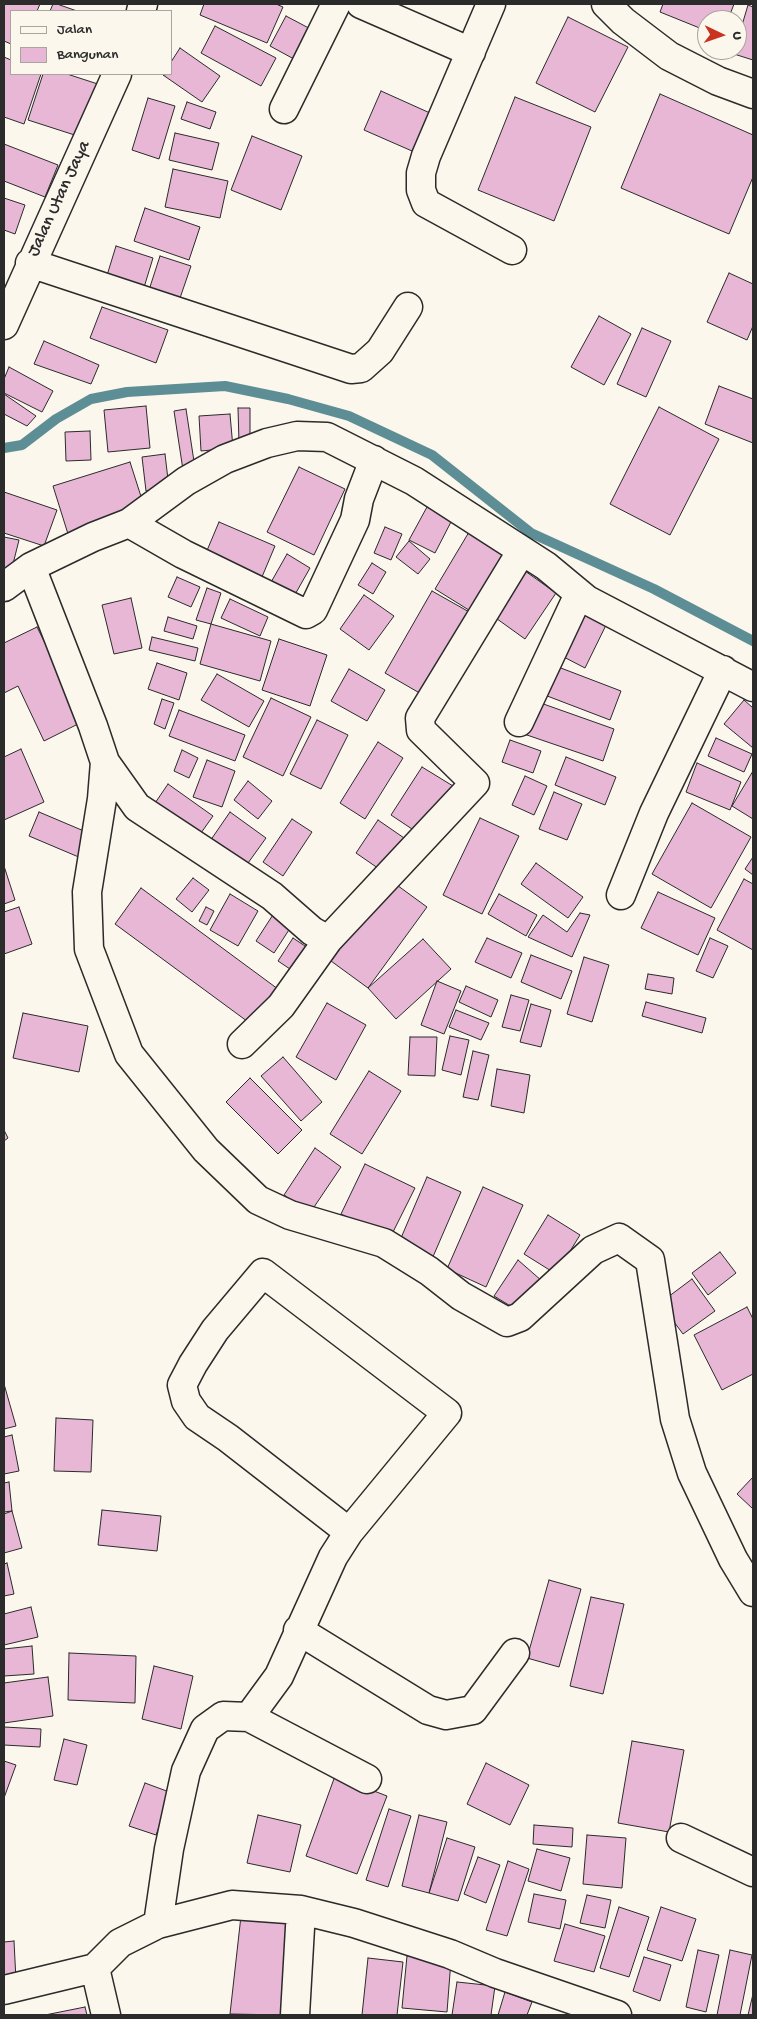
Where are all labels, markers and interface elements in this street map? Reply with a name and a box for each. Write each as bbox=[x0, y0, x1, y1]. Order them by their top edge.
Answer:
legend bbox=[10, 10, 172, 75]
north arrow bbox=[697, 10, 747, 60]
text: Jalan bbox=[57, 21, 92, 39]
text: U bbox=[728, 31, 745, 40]
text: Bangunan bbox=[57, 46, 118, 64]
street label: Jalan Utan Jaya bbox=[24, 138, 96, 260]

